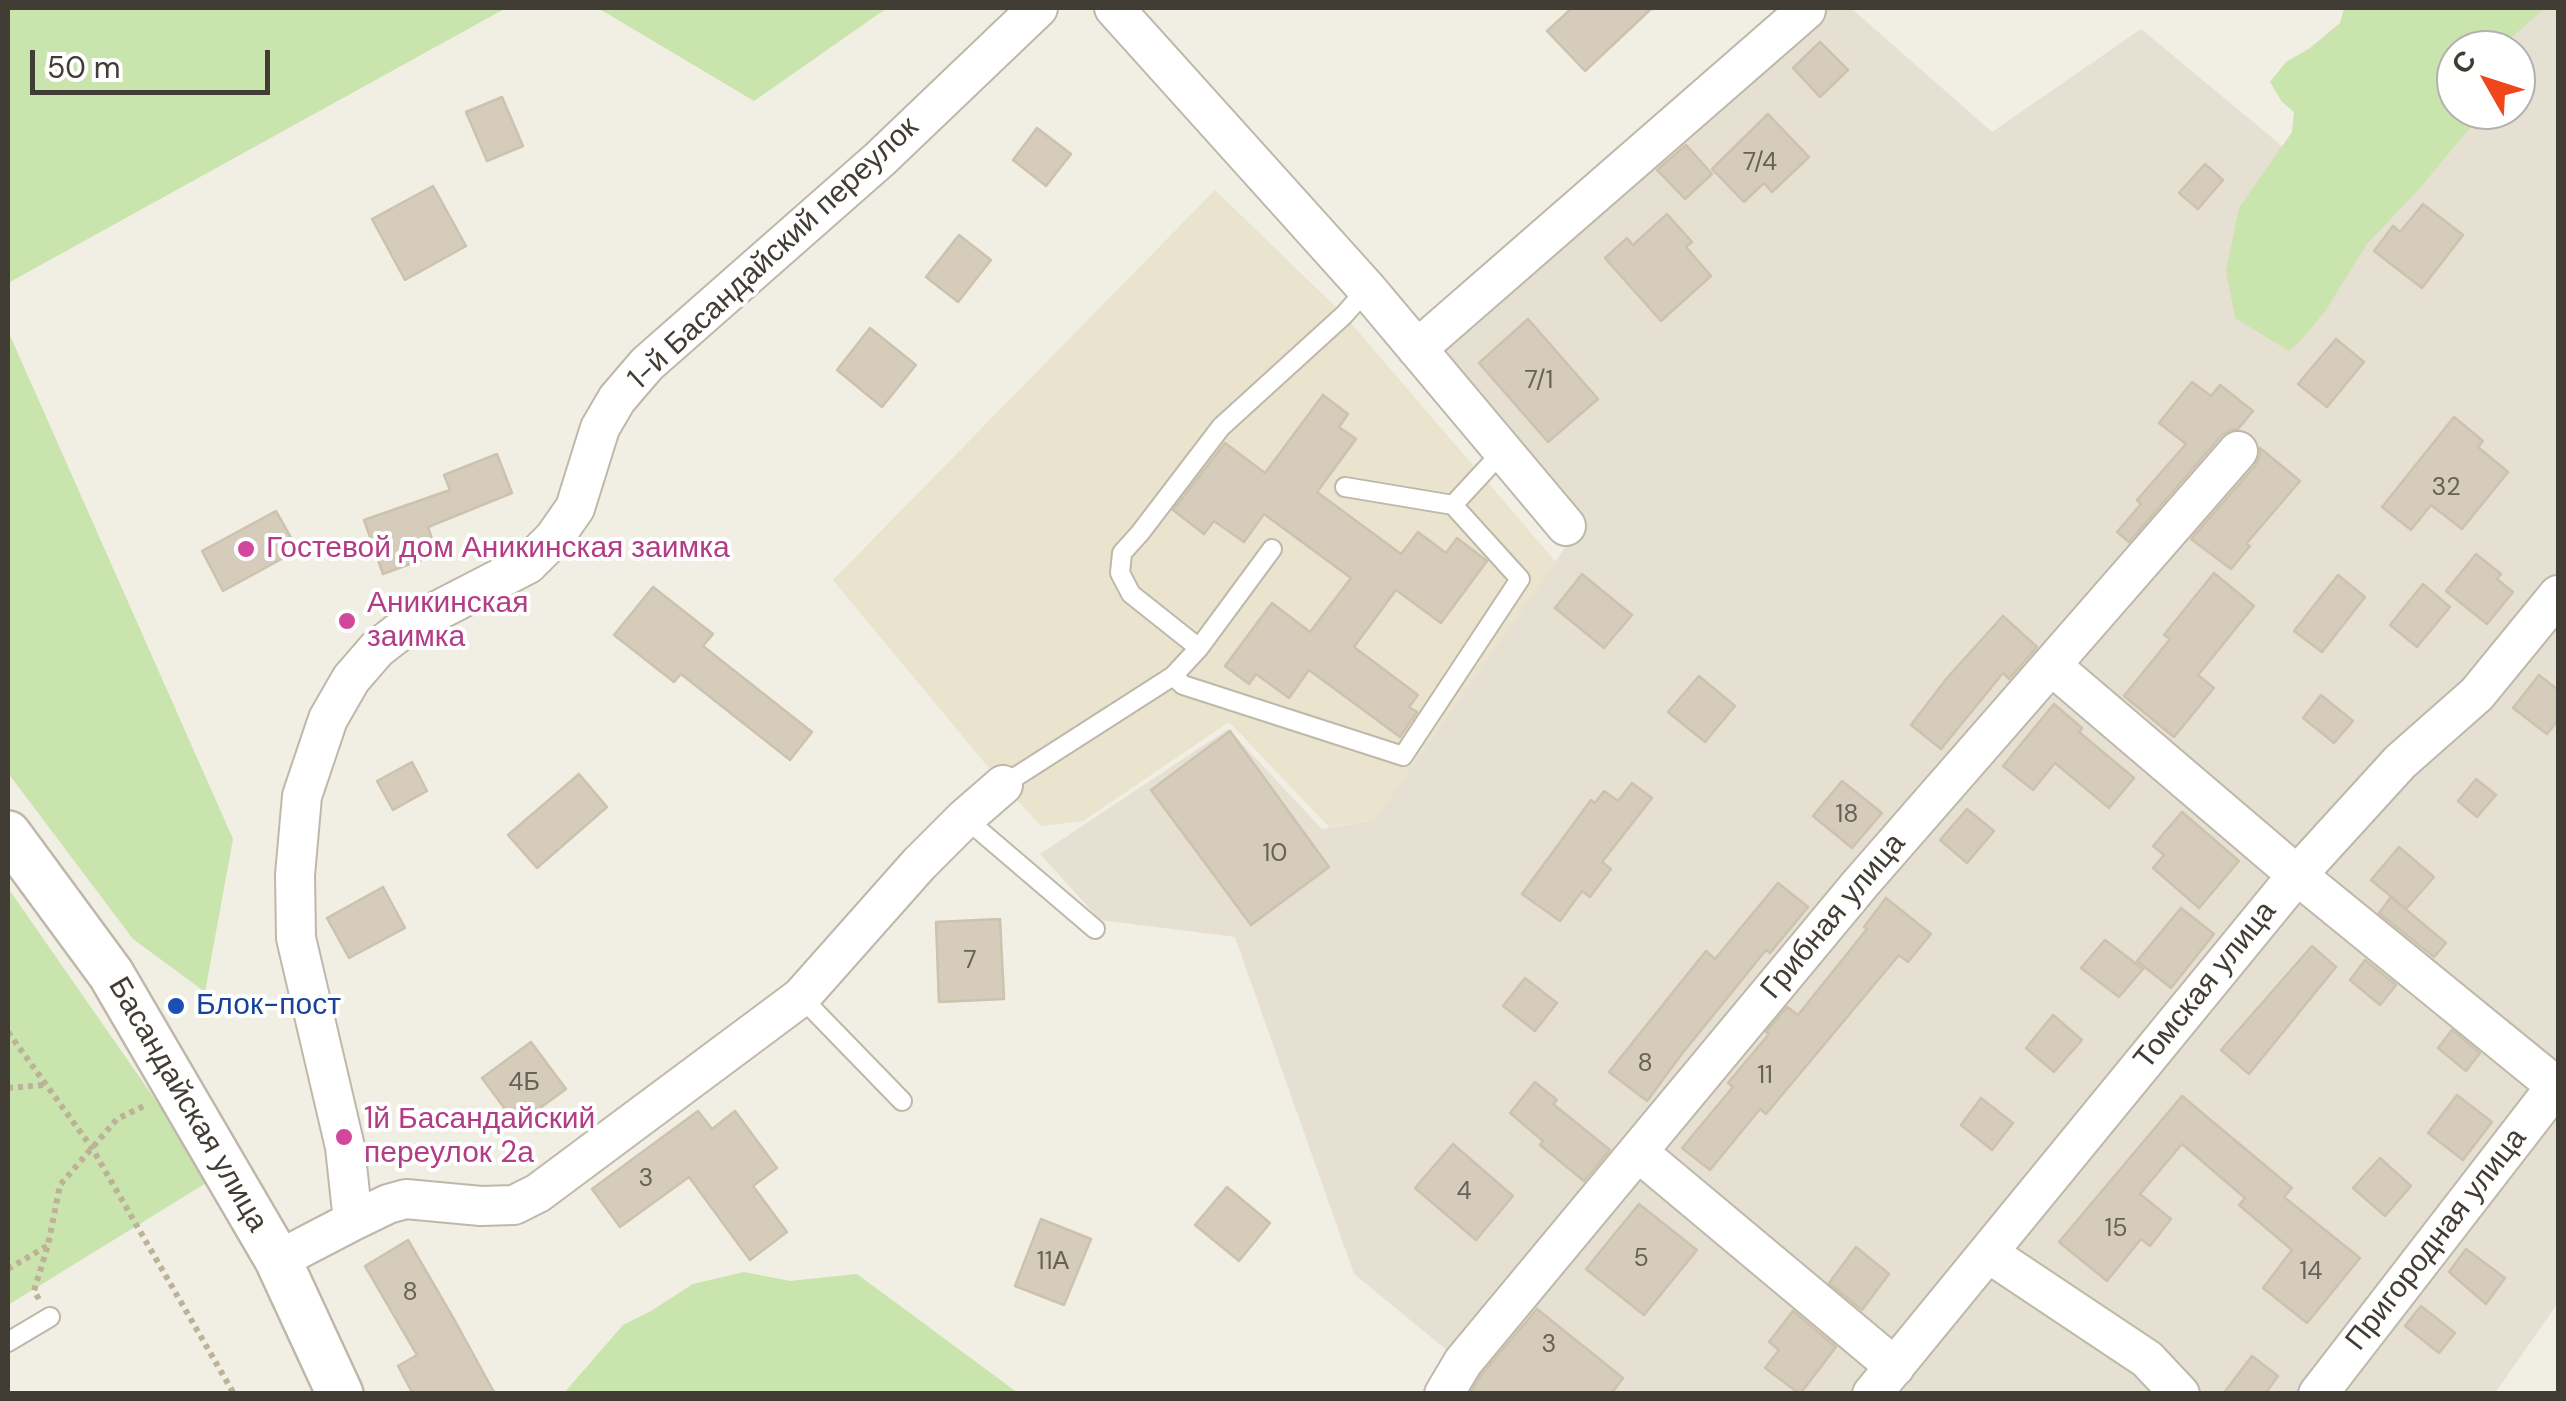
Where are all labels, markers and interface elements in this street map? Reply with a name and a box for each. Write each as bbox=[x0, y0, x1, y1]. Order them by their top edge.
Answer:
scale bar bbox=[35, 30, 275, 92]
north arrow bbox=[2436, 30, 2536, 130]
text: С bbox=[2443, 43, 2485, 82]
text: 50 m bbox=[47, 48, 121, 87]
street label: 1-й Басандайский переулок bbox=[621, 110, 927, 398]
house number: 7/4 bbox=[1743, 148, 1777, 178]
house number: 7/1 bbox=[1525, 366, 1553, 396]
house number: 32 bbox=[2431, 473, 2461, 503]
place label: Гостевой дом Аникинская заимка bbox=[266, 531, 730, 567]
marker: Гостевой дом Аникинская заимка bbox=[235, 538, 257, 560]
place label: Аникинская заимка bbox=[367, 586, 528, 656]
marker: Аникинская заимка bbox=[336, 610, 358, 632]
house number: 18 bbox=[1836, 800, 1858, 830]
street label: Грибная улица bbox=[1754, 827, 1914, 1007]
house number: 10 bbox=[1263, 839, 1287, 869]
street label: Томская улица bbox=[2127, 895, 2285, 1077]
house number: 7 bbox=[963, 946, 977, 976]
street label: Басандайская улица bbox=[99, 971, 275, 1239]
place label: Блок-пост bbox=[196, 988, 341, 1024]
marker: Блок-пост bbox=[165, 995, 187, 1017]
house number: 8 bbox=[1637, 1049, 1653, 1079]
house number: 11 bbox=[1757, 1061, 1773, 1091]
house number: 4Б bbox=[508, 1068, 540, 1098]
place label: 1й Басандайский переулок 2а bbox=[364, 1102, 595, 1172]
street label: Пригородная улица bbox=[2339, 1122, 2535, 1358]
marker: 1й Басандайский переулок 2а bbox=[333, 1126, 355, 1148]
house number: 3 bbox=[639, 1164, 653, 1194]
house number: 4 bbox=[1456, 1177, 1472, 1207]
house number: 15 bbox=[2104, 1214, 2128, 1244]
house number: 5 bbox=[1633, 1244, 1649, 1274]
house number: 11А bbox=[1037, 1247, 1069, 1277]
house number: 14 bbox=[2300, 1257, 2322, 1287]
house number: 8 bbox=[402, 1278, 418, 1308]
house number: 3 bbox=[1542, 1330, 1556, 1360]

